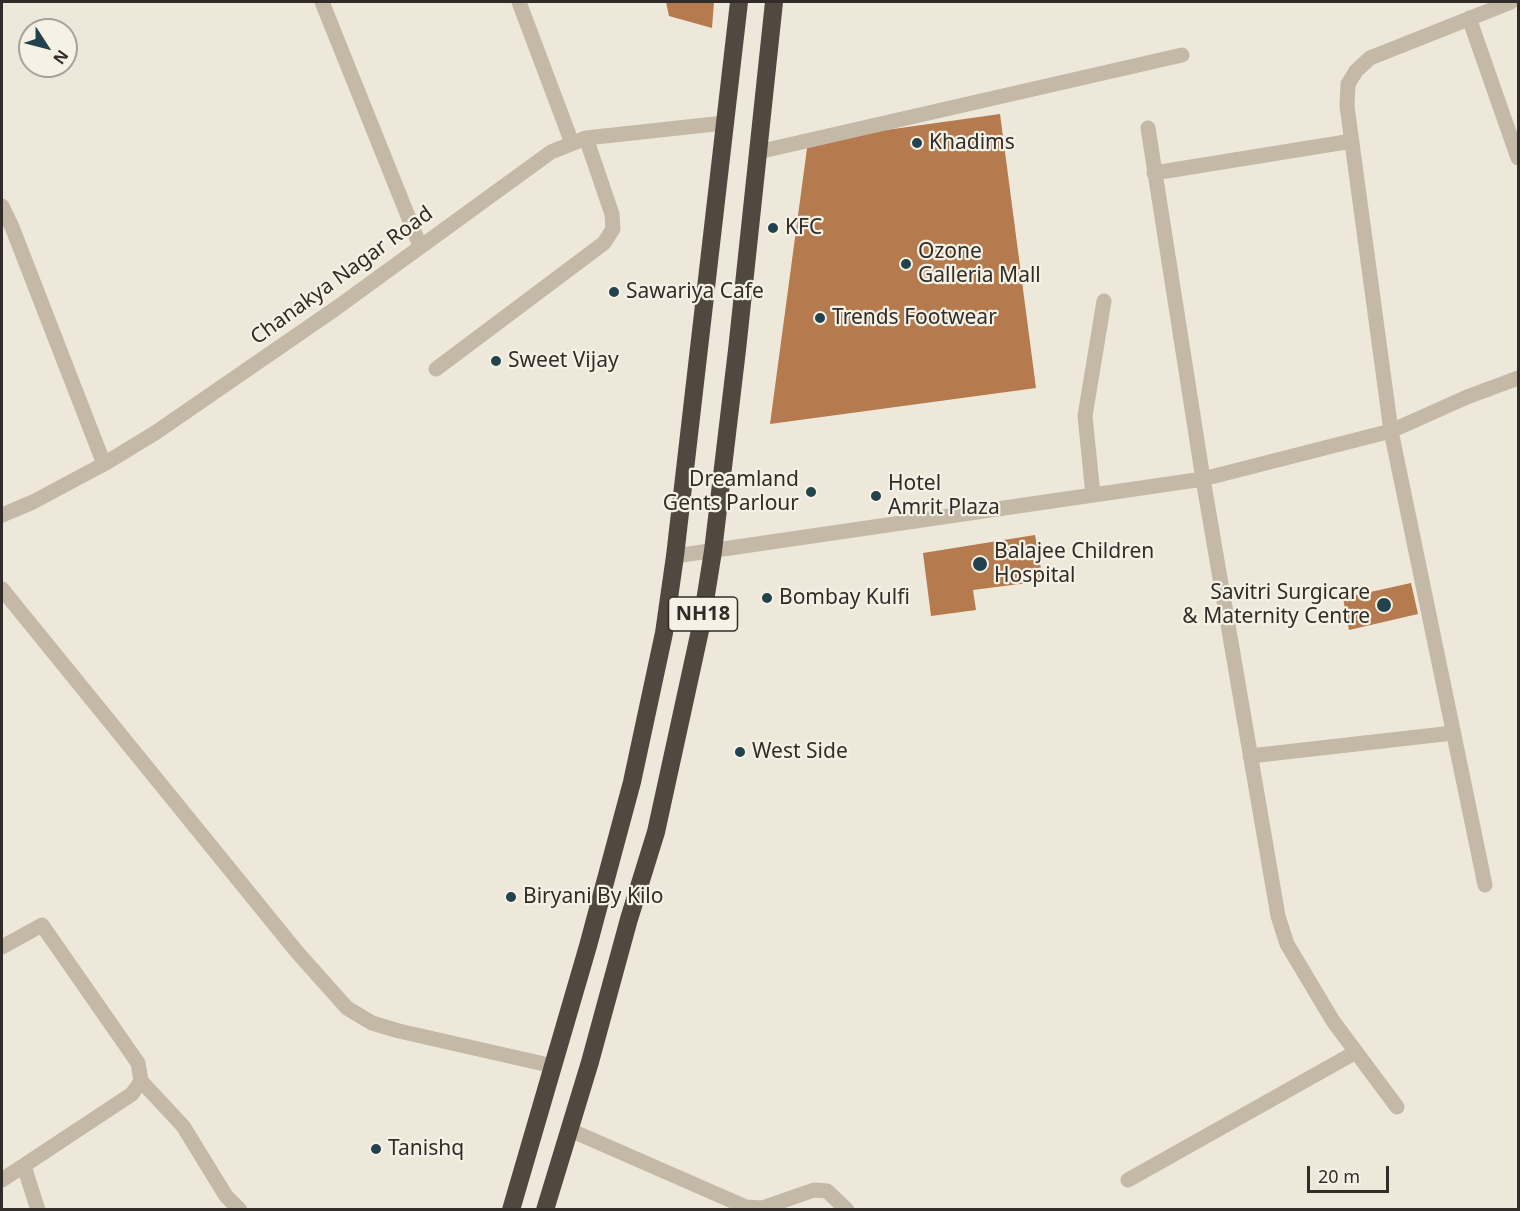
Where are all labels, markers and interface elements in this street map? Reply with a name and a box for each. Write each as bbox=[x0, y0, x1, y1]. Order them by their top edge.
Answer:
north arrow bbox=[18, 18, 78, 78]
text: N bbox=[48, 46, 74, 69]
place label: Khadims bbox=[929, 130, 1015, 156]
marker: Khadims bbox=[910, 136, 924, 150]
street label: Chanakya Nagar Road bbox=[246, 201, 438, 351]
place label: KFC bbox=[785, 215, 822, 241]
marker: KFC bbox=[766, 221, 780, 235]
place label: Ozone Galleria Mall bbox=[918, 239, 1041, 289]
marker: Ozone Galleria Mall bbox=[899, 257, 913, 271]
place label: Sawariya Cafe bbox=[626, 279, 764, 305]
marker: Sawariya Cafe bbox=[607, 285, 621, 299]
place label: Trends Footwear bbox=[832, 305, 997, 331]
marker: Trends Footwear bbox=[813, 311, 827, 325]
place label: Sweet Vijay bbox=[508, 348, 619, 374]
marker: Sweet Vijay bbox=[489, 354, 503, 368]
place label: Dreamland Gents Parlour bbox=[663, 467, 799, 517]
place label: Hotel Amrit Plaza bbox=[888, 471, 1000, 521]
marker: Dreamland Gents Parlour bbox=[804, 485, 818, 499]
marker: Hotel Amrit Plaza bbox=[869, 489, 883, 503]
place label: Balajee Children Hospital bbox=[994, 539, 1154, 589]
marker: Balajee Children Hospital bbox=[971, 555, 989, 573]
place label: Savitri Surgicare & Maternity Centre bbox=[1182, 580, 1370, 630]
place label: Bombay Kulfi bbox=[779, 585, 910, 611]
marker: Bombay Kulfi bbox=[760, 591, 774, 605]
marker: Savitri Surgicare & Maternity Centre bbox=[1375, 596, 1393, 614]
road number: NH18 bbox=[668, 597, 738, 631]
place label: West Side bbox=[752, 739, 848, 765]
marker: West Side bbox=[733, 745, 747, 759]
place label: Biryani By Kilo bbox=[523, 884, 663, 910]
marker: Biryani By Kilo bbox=[504, 890, 518, 904]
place label: Tanishq bbox=[388, 1136, 464, 1162]
marker: Tanishq bbox=[369, 1142, 383, 1156]
scale bar bbox=[1310, 1154, 1392, 1192]
text: 20 m bbox=[1318, 1164, 1360, 1188]

